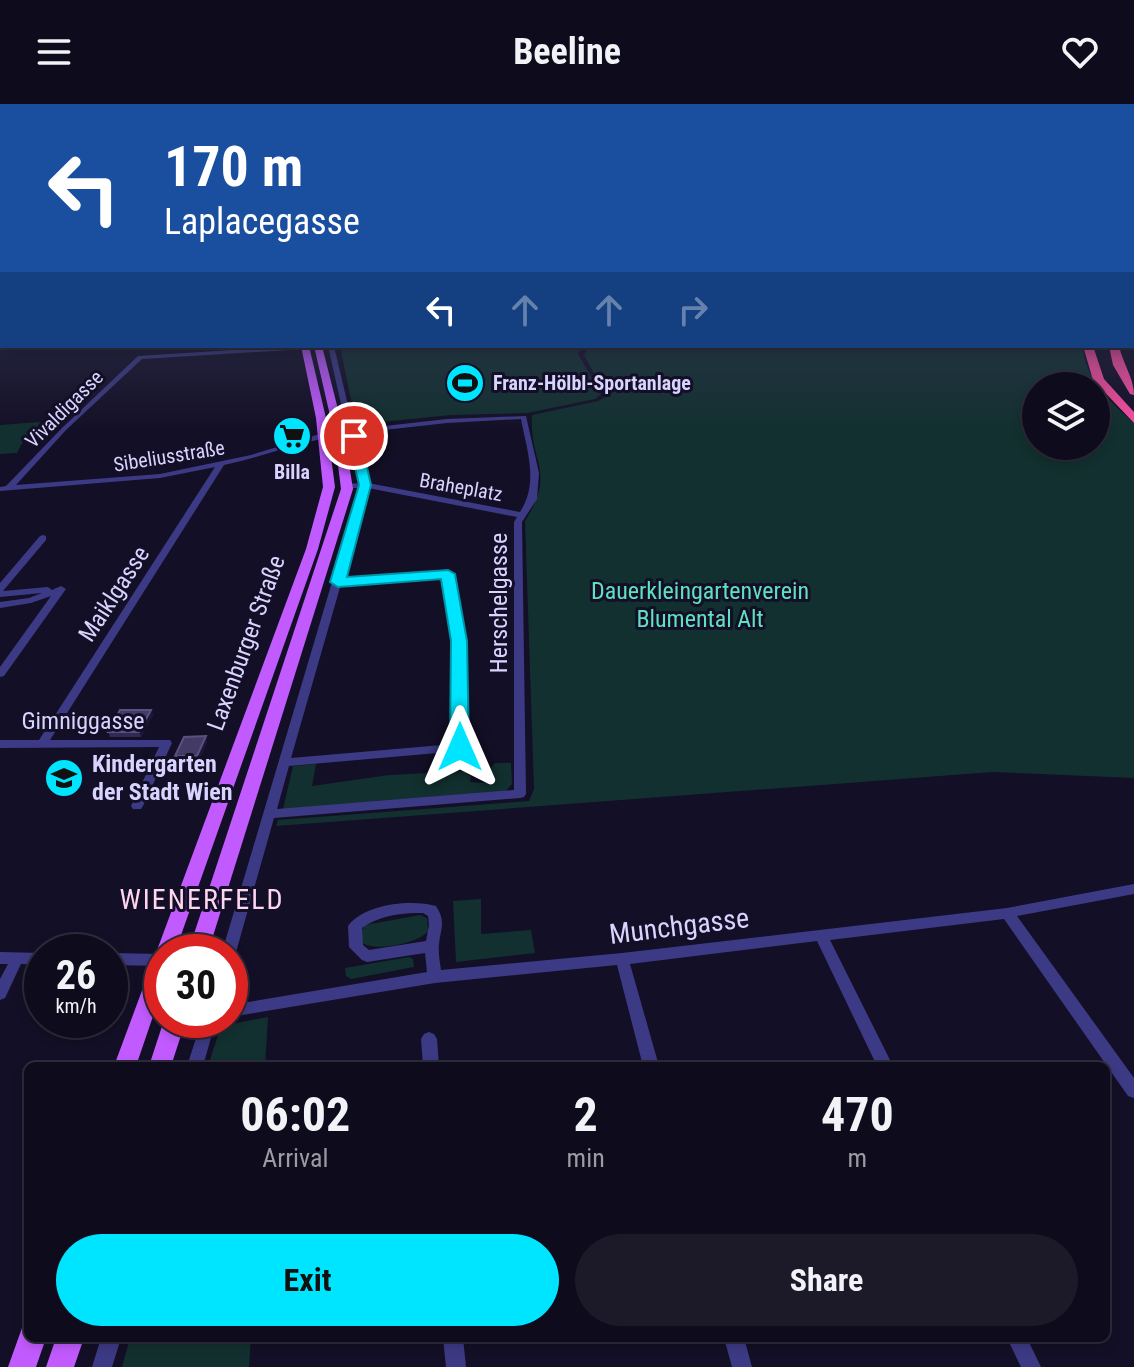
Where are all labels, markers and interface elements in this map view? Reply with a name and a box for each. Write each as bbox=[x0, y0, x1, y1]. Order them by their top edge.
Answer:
icon: menu bbox=[32, 30, 76, 74]
icon: heart bbox=[1058, 30, 1102, 74]
text: Beeline bbox=[513, 31, 621, 73]
text: 170 m bbox=[164, 134, 303, 200]
icon: left bbox=[32, 136, 136, 240]
text: Laplacegasse bbox=[164, 201, 360, 243]
icon: left bbox=[419, 288, 463, 332]
icon: ahead bbox=[503, 288, 547, 332]
icon: ahead bbox=[587, 288, 631, 332]
icon: right bbox=[671, 288, 715, 332]
sports icon: Franz-Hölbl-Sportanlage bbox=[444, 362, 486, 404]
street label: Vivaldigasse bbox=[20, 365, 108, 453]
place label: Franz-Hölbl-Sportanlage bbox=[493, 371, 691, 395]
map controls bbox=[1022, 372, 1110, 460]
button: layers bbox=[1022, 372, 1110, 460]
pin bbox=[320, 402, 388, 470]
icon: arrive bbox=[332, 414, 376, 458]
supermarket icon: Billa bbox=[271, 415, 313, 457]
street label: Sibeliusstraße bbox=[112, 435, 226, 477]
place label: Billa bbox=[274, 460, 310, 484]
street label: Braheplatz bbox=[418, 468, 504, 506]
street label: Herschelgasse bbox=[485, 533, 513, 673]
street label: Maiklgasse bbox=[73, 541, 155, 647]
street label: Laxenburger Straße bbox=[201, 552, 291, 734]
park label: Dauerkleingartenverein Blumental Alt bbox=[591, 577, 809, 633]
position arrow bbox=[418, 705, 502, 789]
street label: Gimniggasse bbox=[21, 707, 145, 735]
place label: Kindergarten der Stadt Wien bbox=[92, 750, 233, 806]
school or university icon: Kindergarten der Stadt Wien bbox=[43, 757, 85, 799]
district label: WIENERFELD bbox=[119, 883, 285, 916]
street label: Munchgasse bbox=[607, 901, 751, 951]
speed limit sign: 30 bbox=[144, 934, 248, 1038]
text: 26 bbox=[56, 952, 96, 999]
text: km/h bbox=[55, 994, 97, 1018]
text: 06:02 bbox=[240, 1086, 350, 1143]
text: 2 bbox=[574, 1086, 598, 1143]
text: 470 bbox=[821, 1086, 894, 1143]
text: Arrival bbox=[262, 1143, 328, 1173]
text: min bbox=[567, 1143, 605, 1173]
text: m bbox=[848, 1143, 867, 1173]
button: Exit bbox=[56, 1234, 559, 1326]
button: Share bbox=[575, 1234, 1078, 1326]

